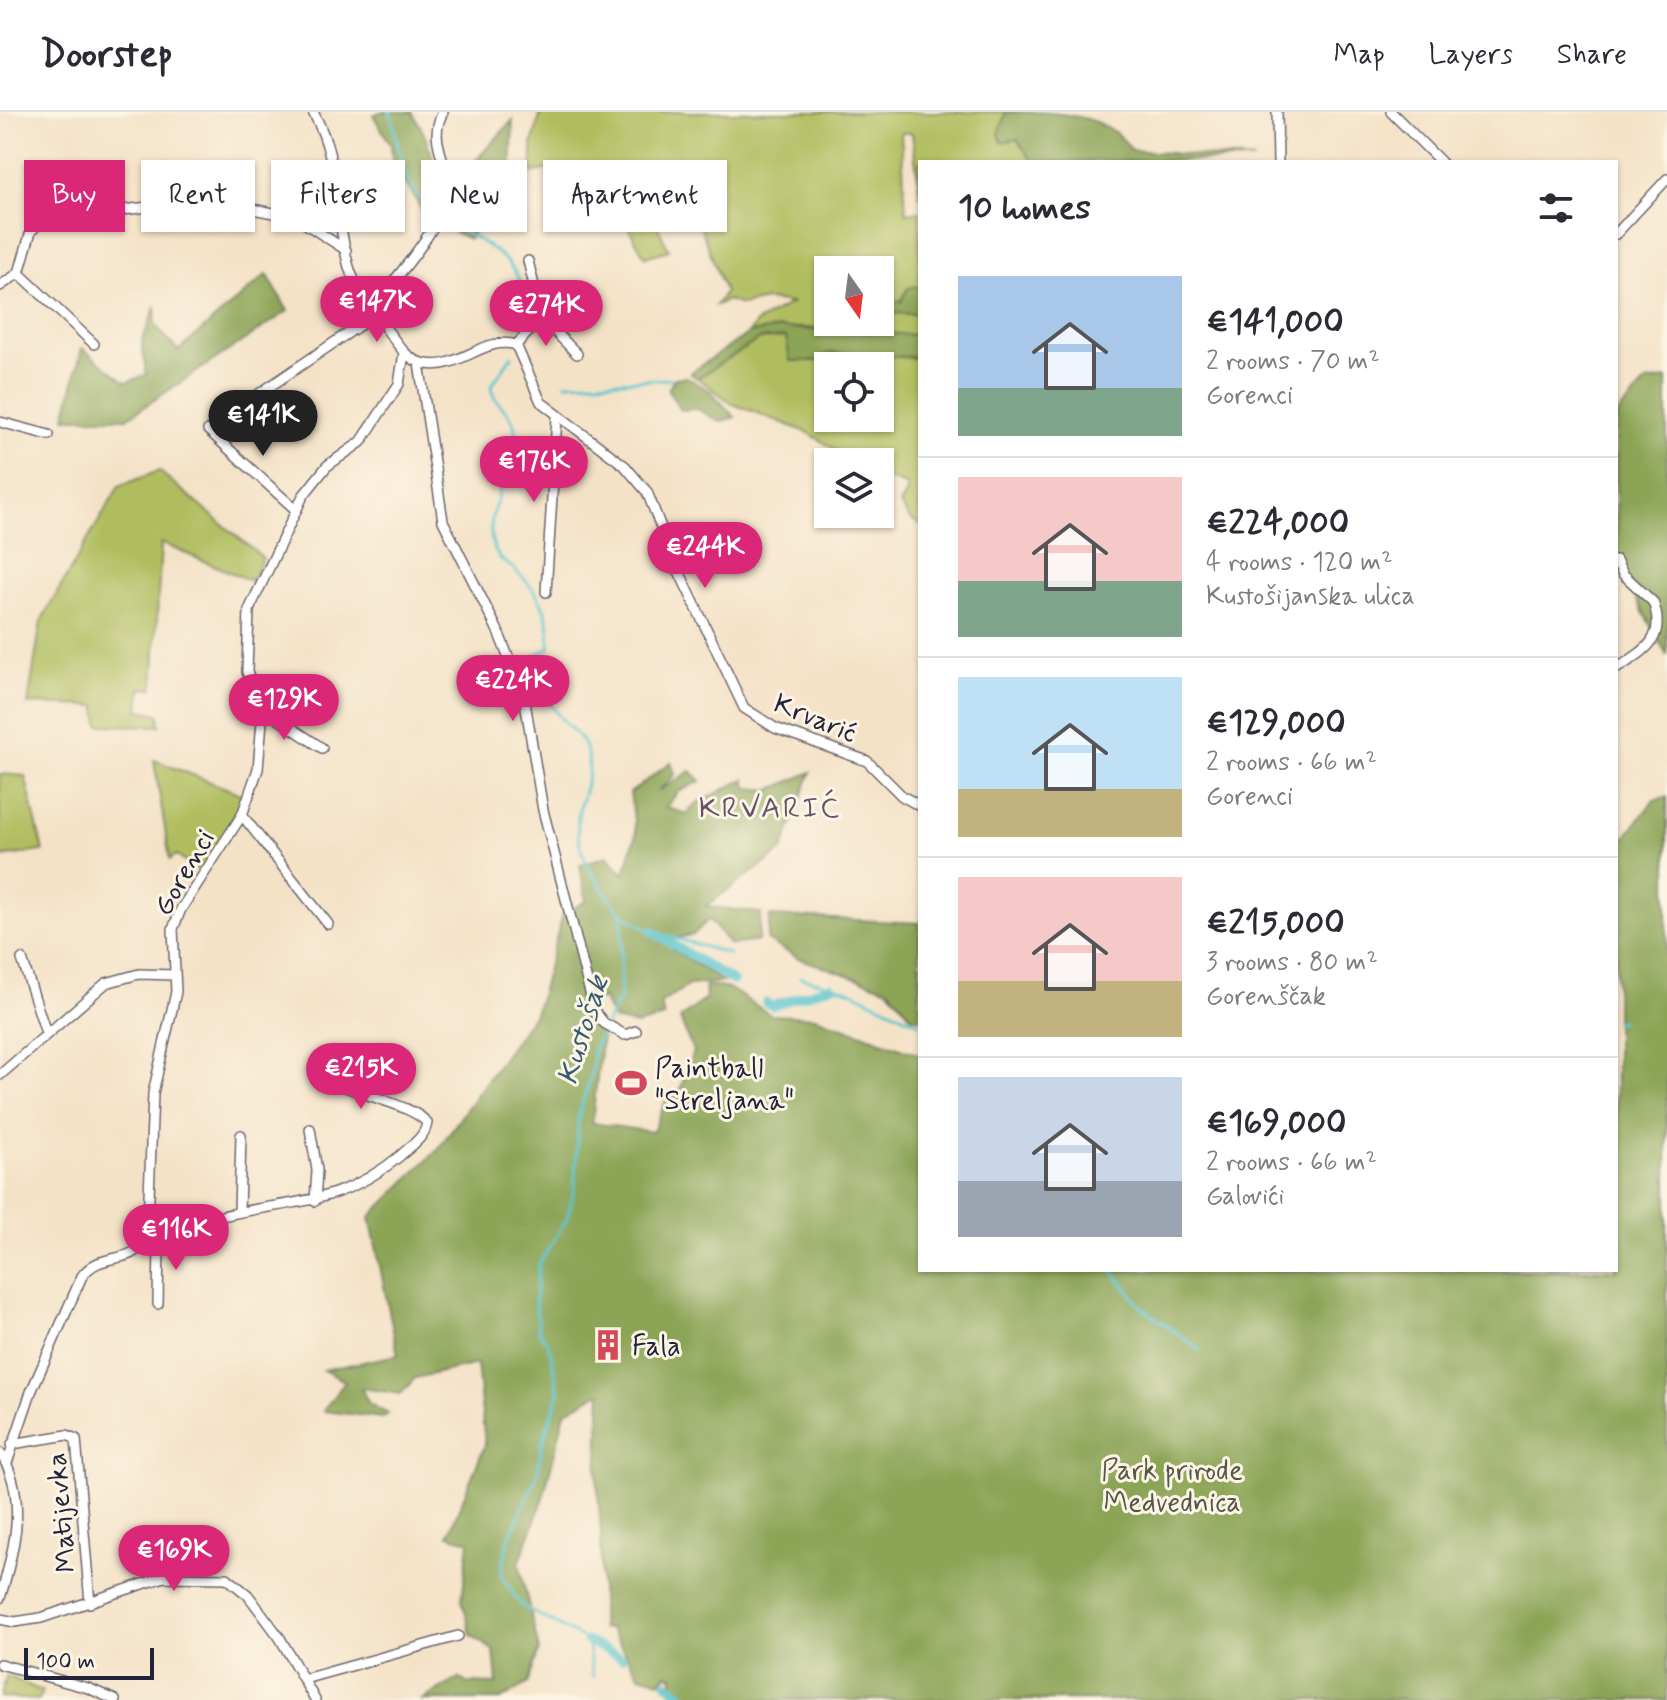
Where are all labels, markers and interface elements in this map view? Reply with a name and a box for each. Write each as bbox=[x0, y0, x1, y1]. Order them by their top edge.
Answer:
text: Doorstep bbox=[40, 31, 173, 80]
text: Map bbox=[1334, 37, 1385, 74]
text: Layers bbox=[1429, 37, 1513, 74]
text: Share bbox=[1557, 37, 1627, 74]
chip: Buy bbox=[24, 160, 125, 232]
chip: Rent bbox=[141, 160, 255, 232]
chip: Filters bbox=[271, 160, 405, 232]
chip: New bbox=[421, 160, 527, 232]
chip: Apartment bbox=[543, 160, 727, 232]
text: 10 homes bbox=[958, 186, 1091, 231]
icon: filters bbox=[1534, 186, 1578, 230]
north arrow bbox=[814, 256, 894, 336]
map controls bbox=[814, 256, 894, 528]
pin: €147K bbox=[321, 276, 433, 344]
pin: €274K bbox=[490, 280, 602, 348]
text: €147K bbox=[338, 285, 416, 319]
text: €274K bbox=[508, 289, 584, 323]
text: €141,000 bbox=[1206, 300, 1344, 345]
icon: home bbox=[1022, 308, 1118, 404]
text: 2 rooms · 70 m² bbox=[1206, 345, 1380, 379]
button: locate bbox=[814, 352, 894, 432]
text: Gorenci bbox=[1206, 379, 1293, 413]
pin: €141K bbox=[207, 390, 319, 458]
text: €141K bbox=[227, 399, 299, 433]
pin: €176K bbox=[478, 436, 590, 504]
text: €176K bbox=[498, 445, 570, 479]
button: layers bbox=[814, 448, 894, 528]
text: €224,000 bbox=[1206, 501, 1349, 546]
icon: home bbox=[1022, 509, 1118, 605]
pin: €244K bbox=[649, 522, 761, 590]
text: €244K bbox=[665, 531, 745, 565]
text: 4 rooms · 120 m² bbox=[1206, 546, 1393, 580]
text: Kustošijanska ulica bbox=[1206, 580, 1415, 614]
pin: €224K bbox=[457, 655, 569, 723]
text: €224K bbox=[474, 664, 552, 698]
pin: €129K bbox=[228, 674, 340, 742]
text: €129K bbox=[247, 683, 321, 717]
street label: Krvarić bbox=[768, 686, 862, 753]
text: €129,000 bbox=[1206, 701, 1346, 746]
icon: home bbox=[1022, 709, 1118, 805]
text: 2 rooms · 66 m² bbox=[1206, 746, 1377, 780]
text: Gorenci bbox=[1206, 780, 1293, 814]
district label: KRVARIĆ bbox=[698, 789, 842, 828]
street label: Gorenci bbox=[146, 823, 225, 923]
text: €215,000 bbox=[1206, 901, 1345, 946]
icon: home bbox=[1022, 909, 1118, 1005]
text: 3 rooms · 80 m² bbox=[1206, 946, 1378, 980]
water label: Kustošak bbox=[548, 970, 619, 1089]
text: Gorenščak bbox=[1206, 980, 1326, 1014]
pin: €215K bbox=[305, 1043, 417, 1111]
place label: Paintball "Streljana" bbox=[655, 1051, 794, 1120]
text: €215K bbox=[324, 1052, 398, 1086]
sports icon: Paintball "Streljana" bbox=[614, 1066, 648, 1100]
text: €169,000 bbox=[1206, 1101, 1346, 1146]
icon: home bbox=[1022, 1109, 1118, 1205]
text: 2 rooms · 66 m² bbox=[1206, 1146, 1377, 1180]
text: Galovići bbox=[1206, 1180, 1284, 1214]
pin: €116K bbox=[120, 1204, 232, 1272]
text: €116K bbox=[141, 1213, 211, 1247]
building icon: Fala bbox=[591, 1328, 625, 1362]
place label: Fala bbox=[632, 1329, 681, 1366]
street label: Matijevka bbox=[39, 1451, 86, 1574]
park label: Park prirode Medvednica bbox=[1101, 1453, 1243, 1522]
pin: €169K bbox=[118, 1525, 230, 1593]
text: €169K bbox=[136, 1534, 212, 1568]
scale bar bbox=[24, 1644, 154, 1680]
text: 100 m bbox=[36, 1648, 95, 1676]

